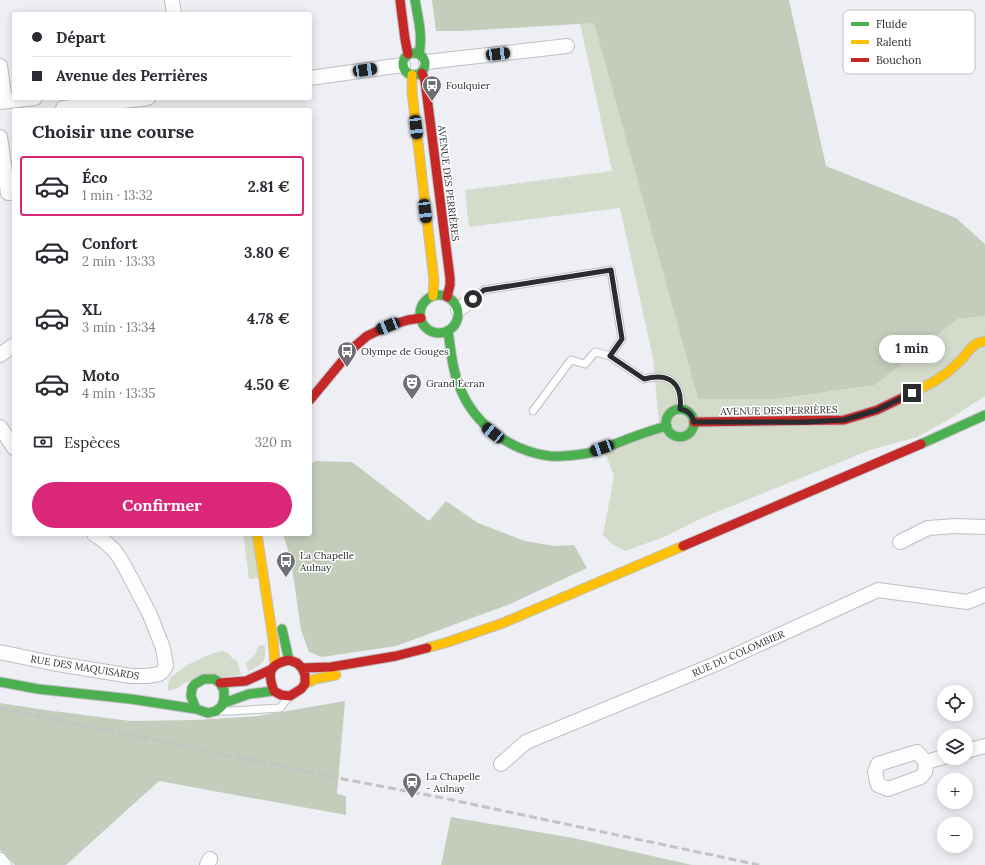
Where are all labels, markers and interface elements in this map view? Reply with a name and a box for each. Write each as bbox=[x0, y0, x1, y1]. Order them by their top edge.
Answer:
legend bbox=[843, 10, 975, 74]
text: Fluide bbox=[876, 17, 907, 31]
text: Départ bbox=[56, 28, 106, 47]
text: Ralenti bbox=[876, 35, 911, 49]
car bbox=[485, 47, 511, 61]
text: Bouchon bbox=[876, 53, 922, 67]
car bbox=[352, 62, 378, 78]
text: Avenue des Perrières bbox=[56, 66, 207, 85]
bus stop icon: Foulquier bbox=[421, 74, 443, 102]
place label: Foulquier bbox=[446, 79, 491, 92]
car bbox=[409, 114, 423, 140]
text: Choisir une course bbox=[32, 120, 194, 143]
street label: AVENUE DES PERRIÈRES bbox=[435, 123, 462, 242]
icon: car bbox=[34, 168, 70, 204]
text: Éco bbox=[82, 168, 108, 187]
text: 2.81 € bbox=[248, 177, 290, 196]
text: 1 min · 13:32 bbox=[82, 187, 153, 204]
car bbox=[418, 198, 432, 224]
icon: car bbox=[34, 234, 70, 270]
text: Confort bbox=[82, 234, 138, 253]
text: 3.80 € bbox=[244, 243, 290, 262]
text: 2 min · 13:33 bbox=[82, 253, 155, 270]
route start bbox=[464, 290, 482, 308]
icon: car bbox=[34, 300, 70, 336]
text: XL bbox=[82, 300, 102, 319]
text: 4.78 € bbox=[247, 309, 290, 328]
car bbox=[375, 316, 401, 336]
text: 3 min · 13:34 bbox=[82, 319, 155, 336]
callout: 1 min bbox=[879, 335, 945, 363]
bus stop icon: Olympe de Gouges bbox=[336, 340, 358, 368]
text: 1 min bbox=[895, 340, 929, 357]
place label: Olympe de Gouges bbox=[361, 345, 449, 358]
icon: car bbox=[34, 366, 70, 402]
text: Moto bbox=[82, 366, 119, 385]
theatre icon: Grand Écran bbox=[401, 372, 423, 400]
text: 4.50 € bbox=[245, 375, 290, 394]
place label: Grand Écran bbox=[426, 377, 485, 390]
route end bbox=[903, 384, 921, 402]
text: 4 min · 13:35 bbox=[82, 385, 155, 402]
street label: AVENUE DES PERRIÈRES bbox=[719, 403, 838, 418]
car bbox=[480, 421, 506, 445]
icon: cash bbox=[32, 431, 54, 453]
text: Espèces bbox=[64, 433, 120, 452]
text: 320 m bbox=[255, 434, 292, 451]
car bbox=[589, 438, 615, 458]
button: Confirmer bbox=[32, 482, 292, 528]
place label: La Chapelle Aulnay bbox=[299, 549, 355, 574]
bus stop icon: La Chapelle Aulnay bbox=[275, 550, 297, 578]
street label: RUE DU COLOMBIER bbox=[690, 627, 787, 680]
street label: RUE DES MAQUISARDS bbox=[30, 652, 141, 683]
map controls bbox=[937, 685, 973, 853]
button: locate bbox=[937, 685, 973, 721]
button: layers bbox=[937, 729, 973, 765]
place label: La Chapelle - Aulnay bbox=[426, 770, 481, 795]
station icon: La Chapelle - Aulnay bbox=[401, 771, 423, 799]
button: + bbox=[937, 773, 973, 809]
button: − bbox=[937, 817, 973, 853]

